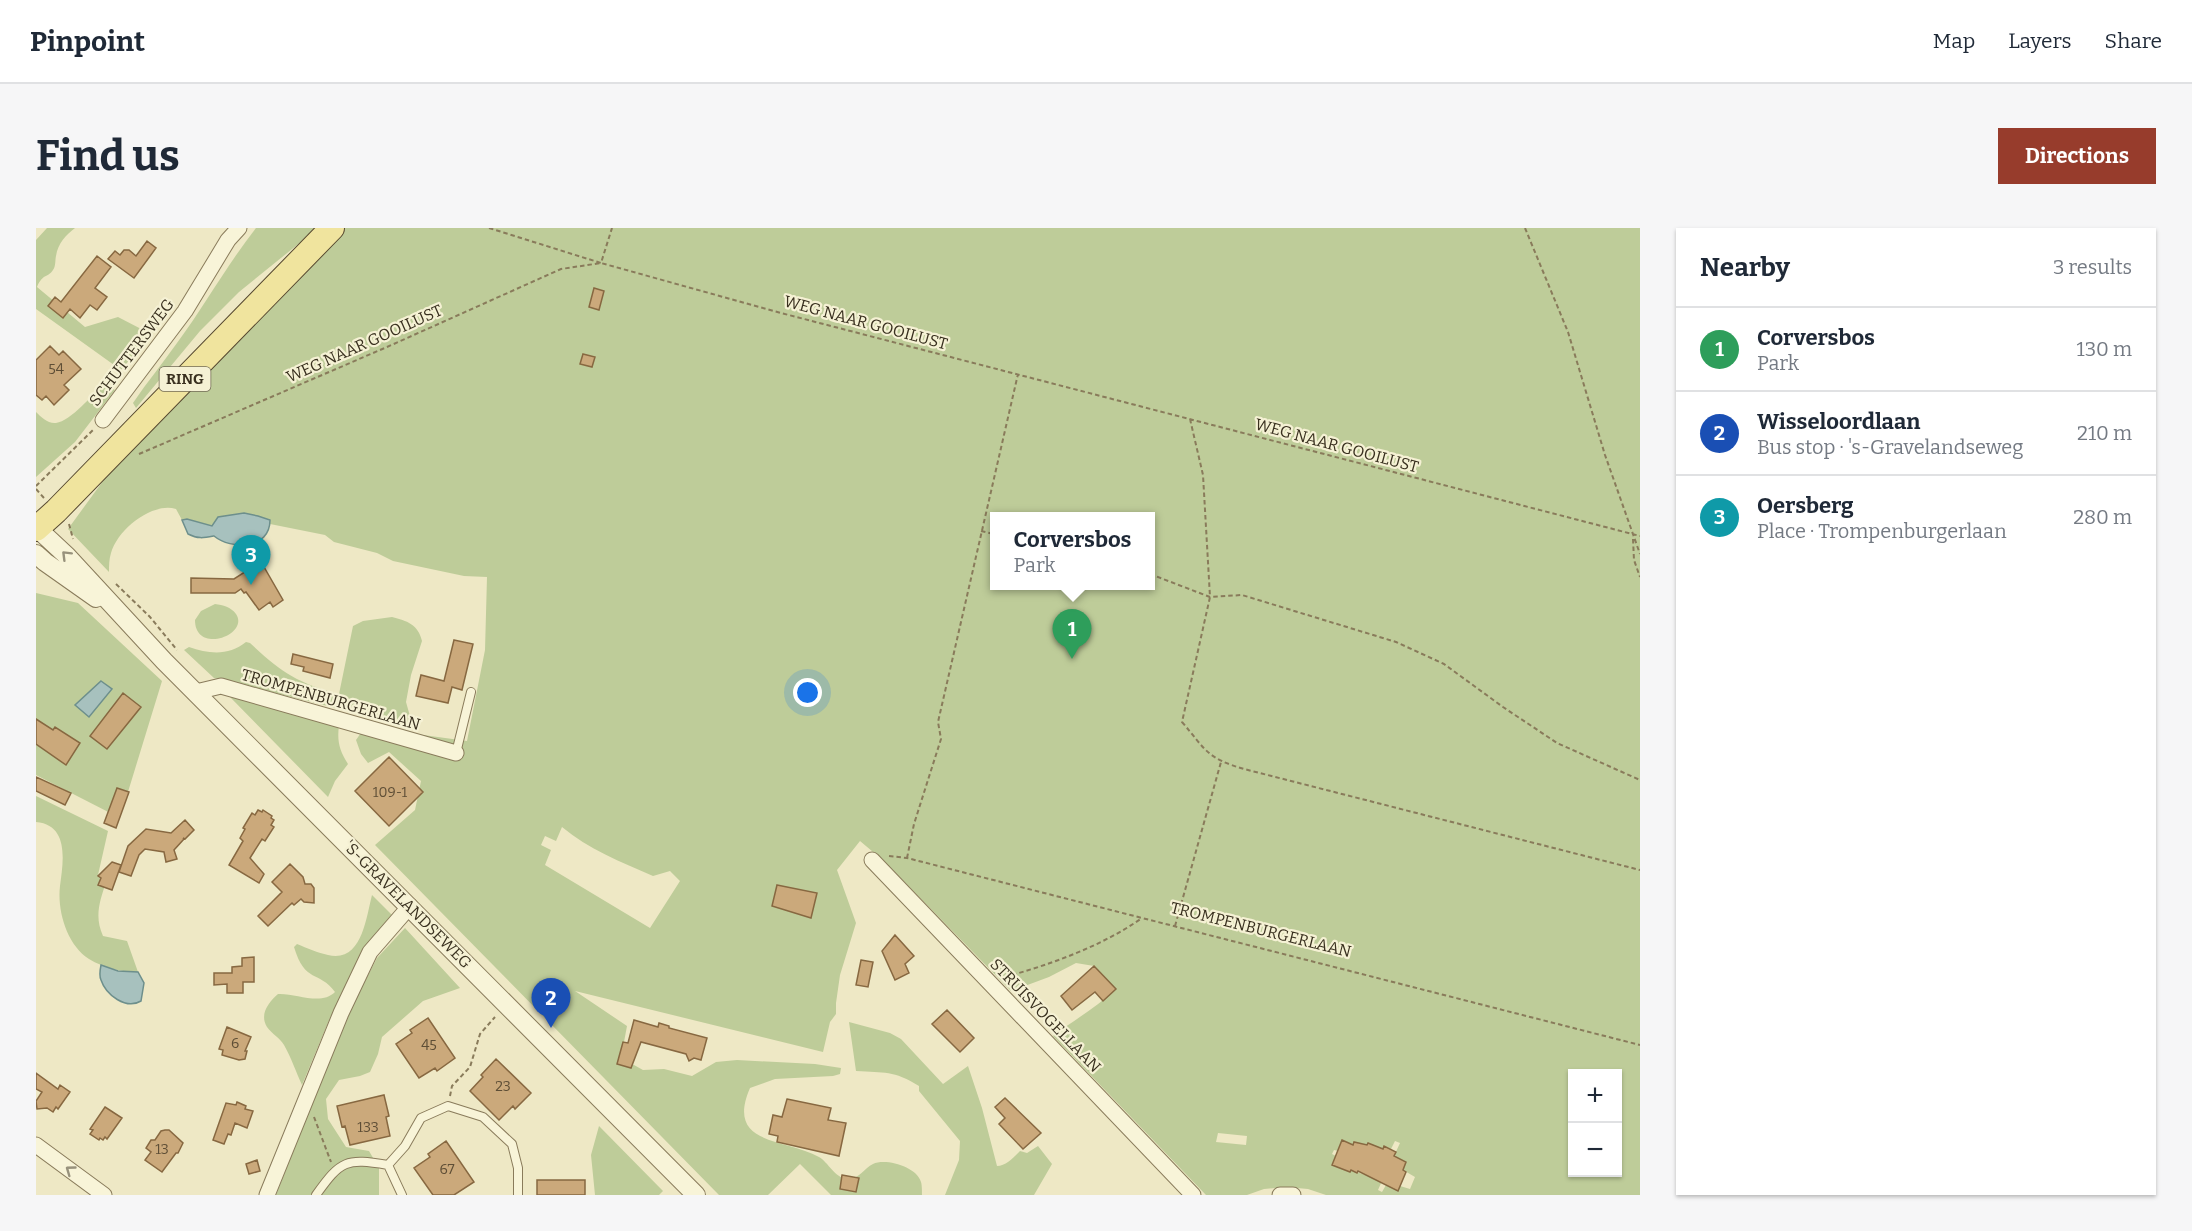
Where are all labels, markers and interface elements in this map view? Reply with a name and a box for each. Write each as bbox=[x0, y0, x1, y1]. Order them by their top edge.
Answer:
text: Pinpoint bbox=[30, 25, 145, 58]
text: Map bbox=[1933, 28, 1975, 54]
text: Layers bbox=[2008, 28, 2072, 54]
text: Share bbox=[2105, 28, 2162, 54]
button: Directions bbox=[1998, 128, 2156, 184]
text: Find us bbox=[36, 131, 180, 181]
text: Nearby bbox=[1700, 252, 1790, 283]
text: 3 results bbox=[2053, 255, 2132, 279]
street label: WEG NAAR GOOILUST bbox=[782, 291, 950, 353]
street label: SCHUTTERSWEG bbox=[85, 295, 178, 410]
street label: WEG NAAR GOOILUST bbox=[283, 300, 445, 386]
text: Corversbos bbox=[1757, 324, 1875, 351]
text: 1 bbox=[1715, 337, 1724, 361]
text: 130 m bbox=[2077, 337, 2132, 361]
text: Park bbox=[1757, 351, 1799, 375]
house number: 54 bbox=[48, 361, 64, 378]
road number: RING bbox=[160, 367, 210, 391]
text: Wisseloordlaan bbox=[1757, 408, 1920, 435]
street label: WEG NAAR GOOILUST bbox=[1253, 414, 1421, 476]
text: 2 bbox=[1714, 421, 1725, 445]
text: 210 m bbox=[2077, 421, 2132, 445]
text: Bus stop · 's-Gravelandseweg bbox=[1757, 435, 2023, 459]
text: Oersberg bbox=[1757, 492, 1854, 519]
text: 3 bbox=[1714, 505, 1725, 529]
text: 280 m bbox=[2073, 505, 2132, 529]
popup bbox=[990, 512, 1155, 590]
text: Place · Trompenburgerlaan bbox=[1757, 519, 2007, 543]
text: Corversbos bbox=[1014, 526, 1131, 553]
pin: 3 bbox=[232, 536, 270, 585]
one-way arrow bbox=[62, 552, 73, 563]
text: Park bbox=[1014, 553, 1056, 577]
pin: 1 bbox=[1052, 610, 1092, 659]
street label: TROMPENBURGERLAAN bbox=[239, 665, 423, 734]
your location bbox=[793, 678, 822, 707]
house number: 109-1 bbox=[373, 784, 407, 801]
street label: 'S-GRAVELANDSEWEG bbox=[340, 837, 476, 972]
street label: TROMPENBURGERLAAN bbox=[1169, 898, 1353, 961]
street label: STRUISVOGELLAAN bbox=[986, 955, 1105, 1076]
pin: 2 bbox=[532, 978, 570, 1028]
house number: 6 bbox=[231, 1035, 239, 1052]
house number: 45 bbox=[421, 1037, 437, 1054]
map controls bbox=[1568, 1069, 1622, 1177]
button: + bbox=[1568, 1069, 1622, 1123]
house number: 23 bbox=[495, 1078, 511, 1095]
house number: 133 bbox=[357, 1119, 379, 1136]
button: − bbox=[1568, 1123, 1622, 1177]
house number: 13 bbox=[155, 1141, 169, 1158]
house number: 67 bbox=[439, 1161, 455, 1178]
one-way arrow bbox=[66, 1166, 77, 1177]

